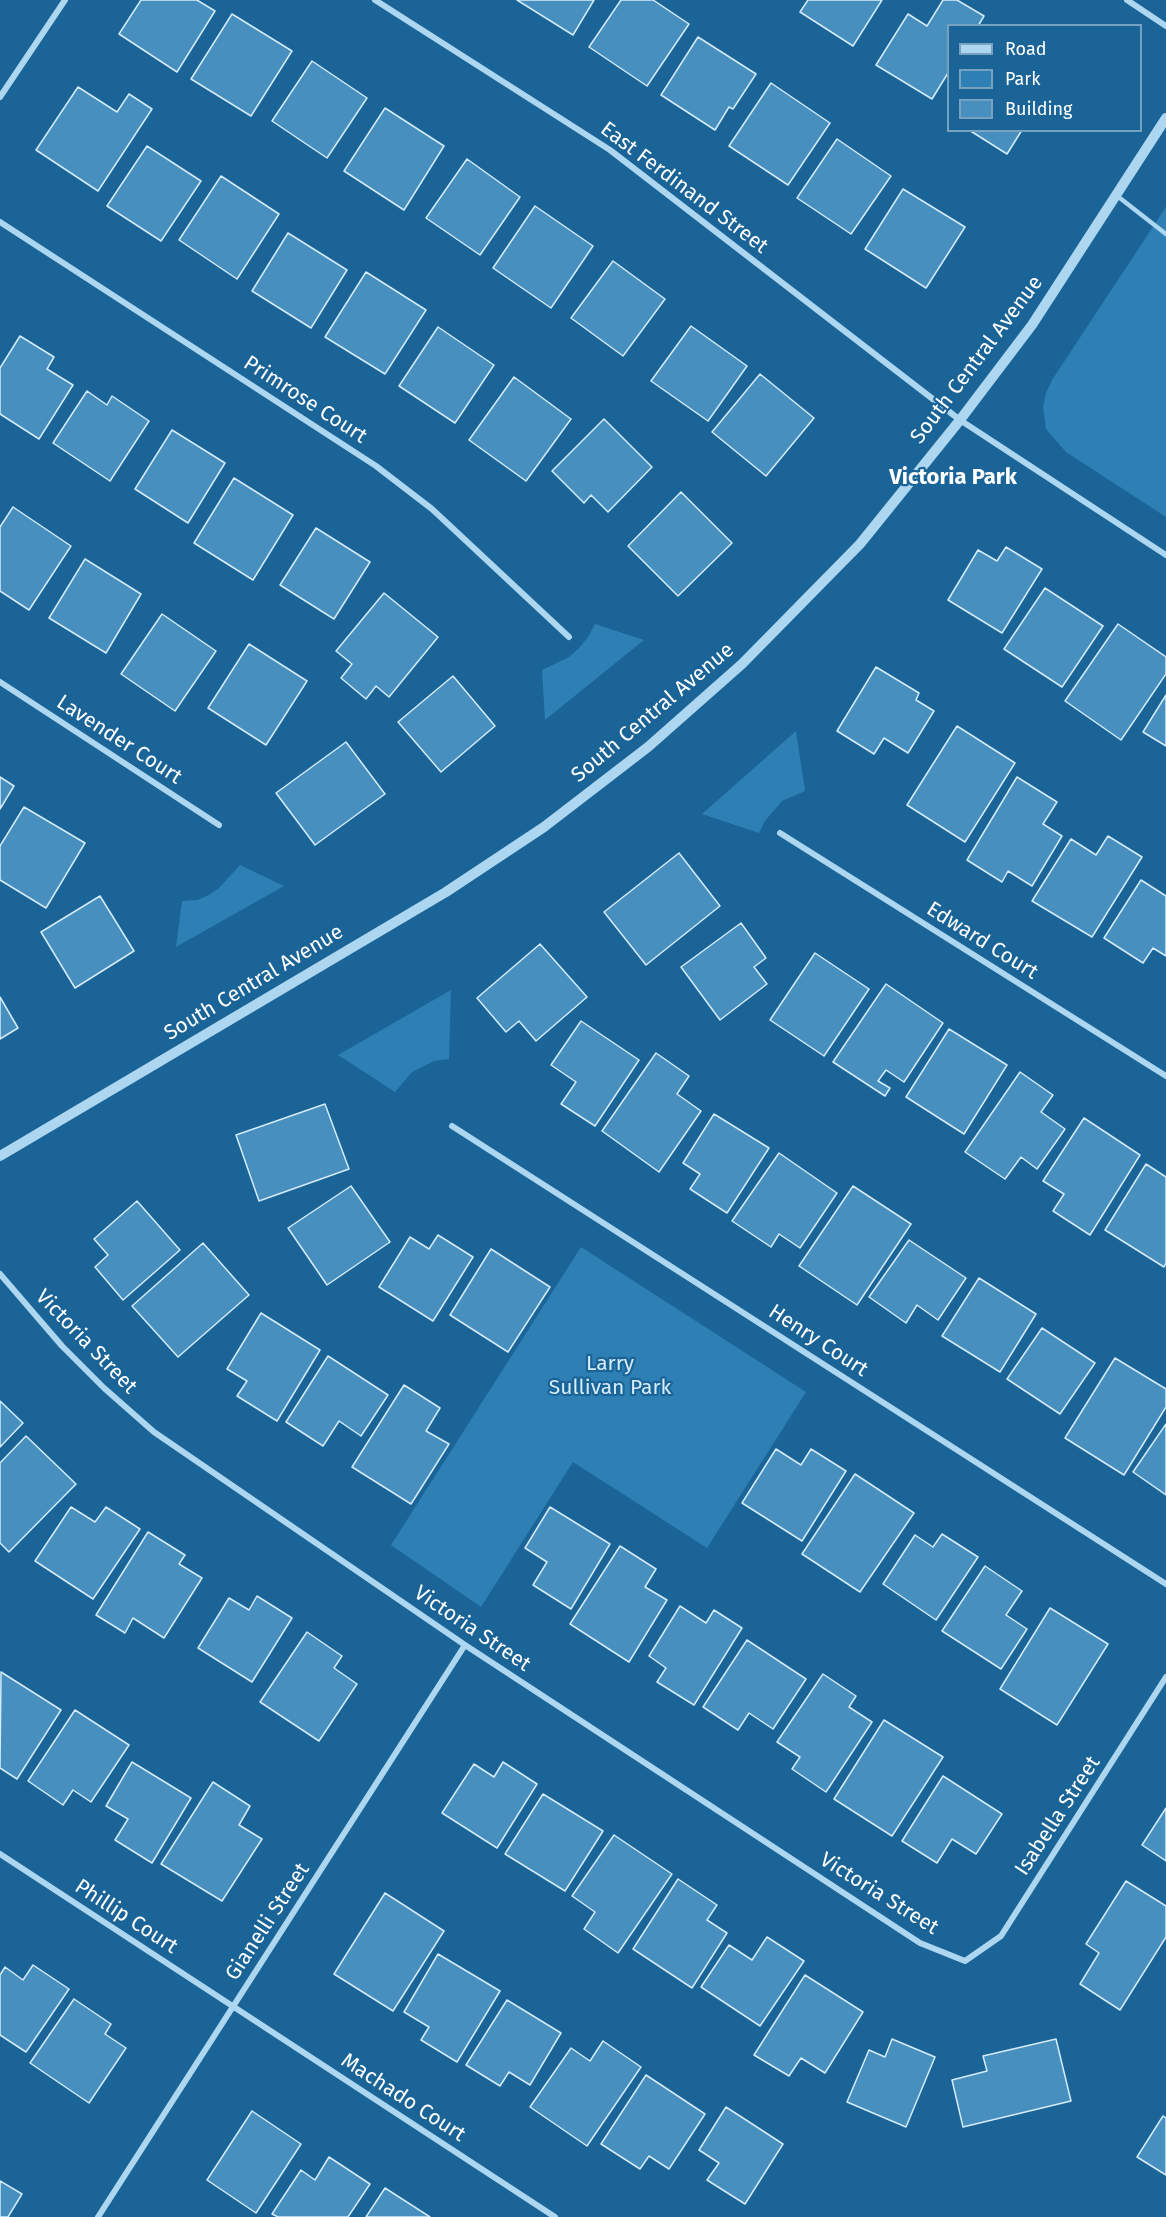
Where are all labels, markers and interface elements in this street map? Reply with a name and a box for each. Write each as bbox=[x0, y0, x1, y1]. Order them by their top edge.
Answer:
legend bbox=[947, 24, 1142, 132]
text: Road bbox=[1005, 38, 1047, 60]
text: Park bbox=[1005, 68, 1040, 90]
text: Building bbox=[1005, 98, 1072, 120]
street label: East Ferdinand Street bbox=[595, 117, 773, 259]
street label: South Central Avenue bbox=[906, 271, 1048, 449]
street label: Primrose Court bbox=[239, 351, 371, 449]
district label: Victoria Park bbox=[889, 465, 1017, 491]
street label: South Central Avenue bbox=[567, 638, 739, 788]
street label: Lavender Court bbox=[52, 690, 186, 790]
street label: Edward Court bbox=[922, 897, 1042, 985]
street label: South Central Avenue bbox=[160, 920, 348, 1046]
street label: Victoria Street bbox=[30, 1285, 142, 1399]
street label: Henry Court bbox=[764, 1300, 872, 1382]
park label: Larry Sullivan Park bbox=[549, 1351, 671, 1401]
street label: Victoria Street bbox=[409, 1581, 535, 1677]
street label: Isabella Street bbox=[1010, 1752, 1106, 1880]
street label: Victoria Street bbox=[815, 1848, 943, 1940]
street label: Gianelli Street bbox=[221, 1858, 315, 1986]
street label: Phillip Court bbox=[70, 1874, 182, 1960]
street label: Machado Court bbox=[336, 2048, 470, 2148]

